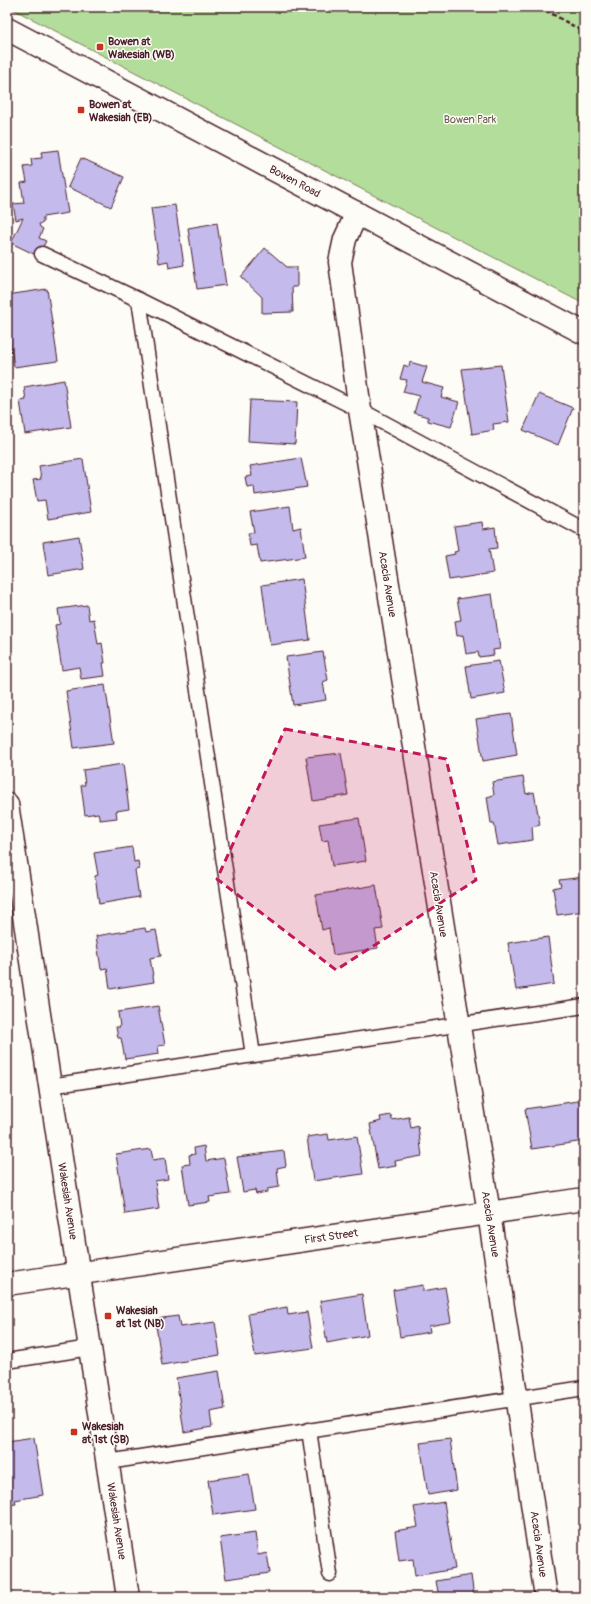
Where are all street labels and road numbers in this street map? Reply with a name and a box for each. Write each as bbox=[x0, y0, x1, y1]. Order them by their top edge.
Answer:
street label: Bowen Road bbox=[267, 163, 323, 200]
street label: Acacia Avenue bbox=[376, 550, 399, 619]
street label: Acacia Avenue bbox=[427, 870, 450, 939]
street label: Wakesiah Avenue bbox=[55, 1162, 80, 1241]
street label: Acacia Avenue bbox=[479, 1190, 502, 1259]
street label: First Street bbox=[303, 1226, 359, 1247]
street label: Wakesiah Avenue bbox=[104, 1482, 129, 1561]
street label: Acacia Avenue bbox=[527, 1510, 550, 1579]

